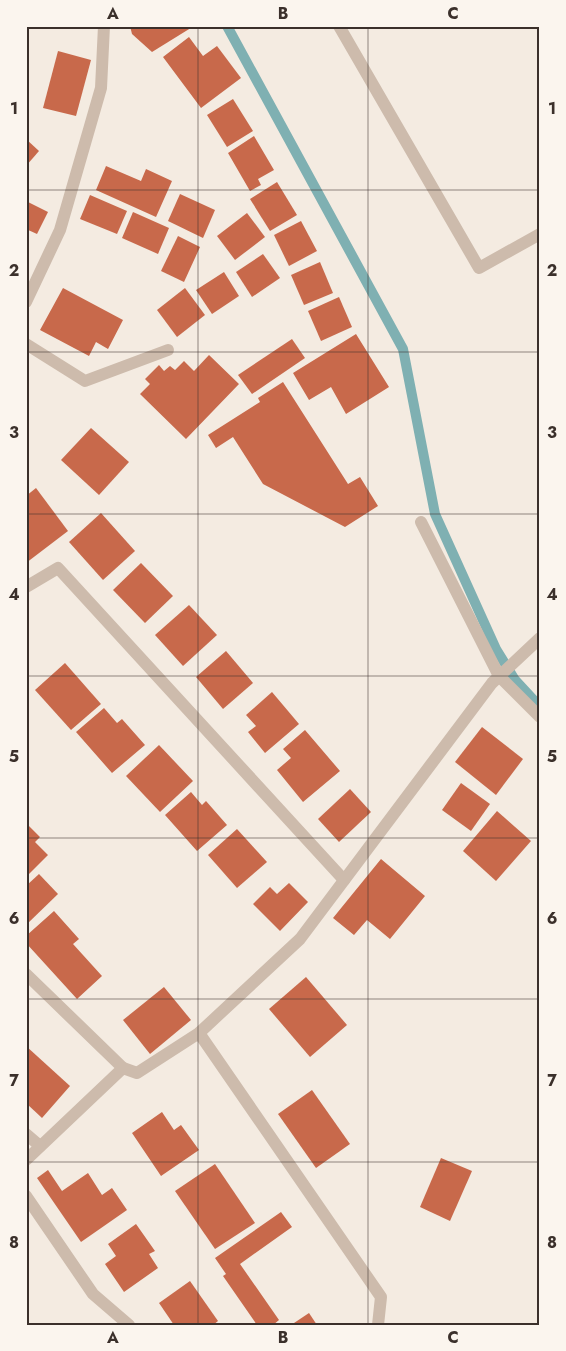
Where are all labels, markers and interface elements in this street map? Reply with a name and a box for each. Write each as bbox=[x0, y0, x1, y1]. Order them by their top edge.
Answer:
text: A bbox=[106, 2, 119, 25]
text: B bbox=[278, 2, 288, 25]
text: C bbox=[447, 2, 459, 25]
text: 1 bbox=[10, 97, 18, 120]
text: 1 bbox=[548, 97, 556, 120]
text: 2 bbox=[9, 259, 19, 282]
text: 2 bbox=[547, 259, 557, 282]
text: 3 bbox=[9, 421, 19, 444]
text: 3 bbox=[547, 421, 557, 444]
text: 4 bbox=[8, 583, 20, 606]
text: 4 bbox=[546, 583, 558, 606]
text: 5 bbox=[9, 745, 19, 768]
text: 5 bbox=[547, 745, 557, 768]
text: 6 bbox=[9, 907, 19, 930]
text: 6 bbox=[547, 907, 557, 930]
text: 7 bbox=[9, 1069, 19, 1092]
text: 7 bbox=[547, 1069, 557, 1092]
text: 8 bbox=[9, 1231, 19, 1254]
text: 8 bbox=[547, 1231, 557, 1254]
text: A bbox=[106, 1326, 119, 1349]
text: B bbox=[278, 1326, 288, 1349]
text: C bbox=[447, 1326, 459, 1349]

